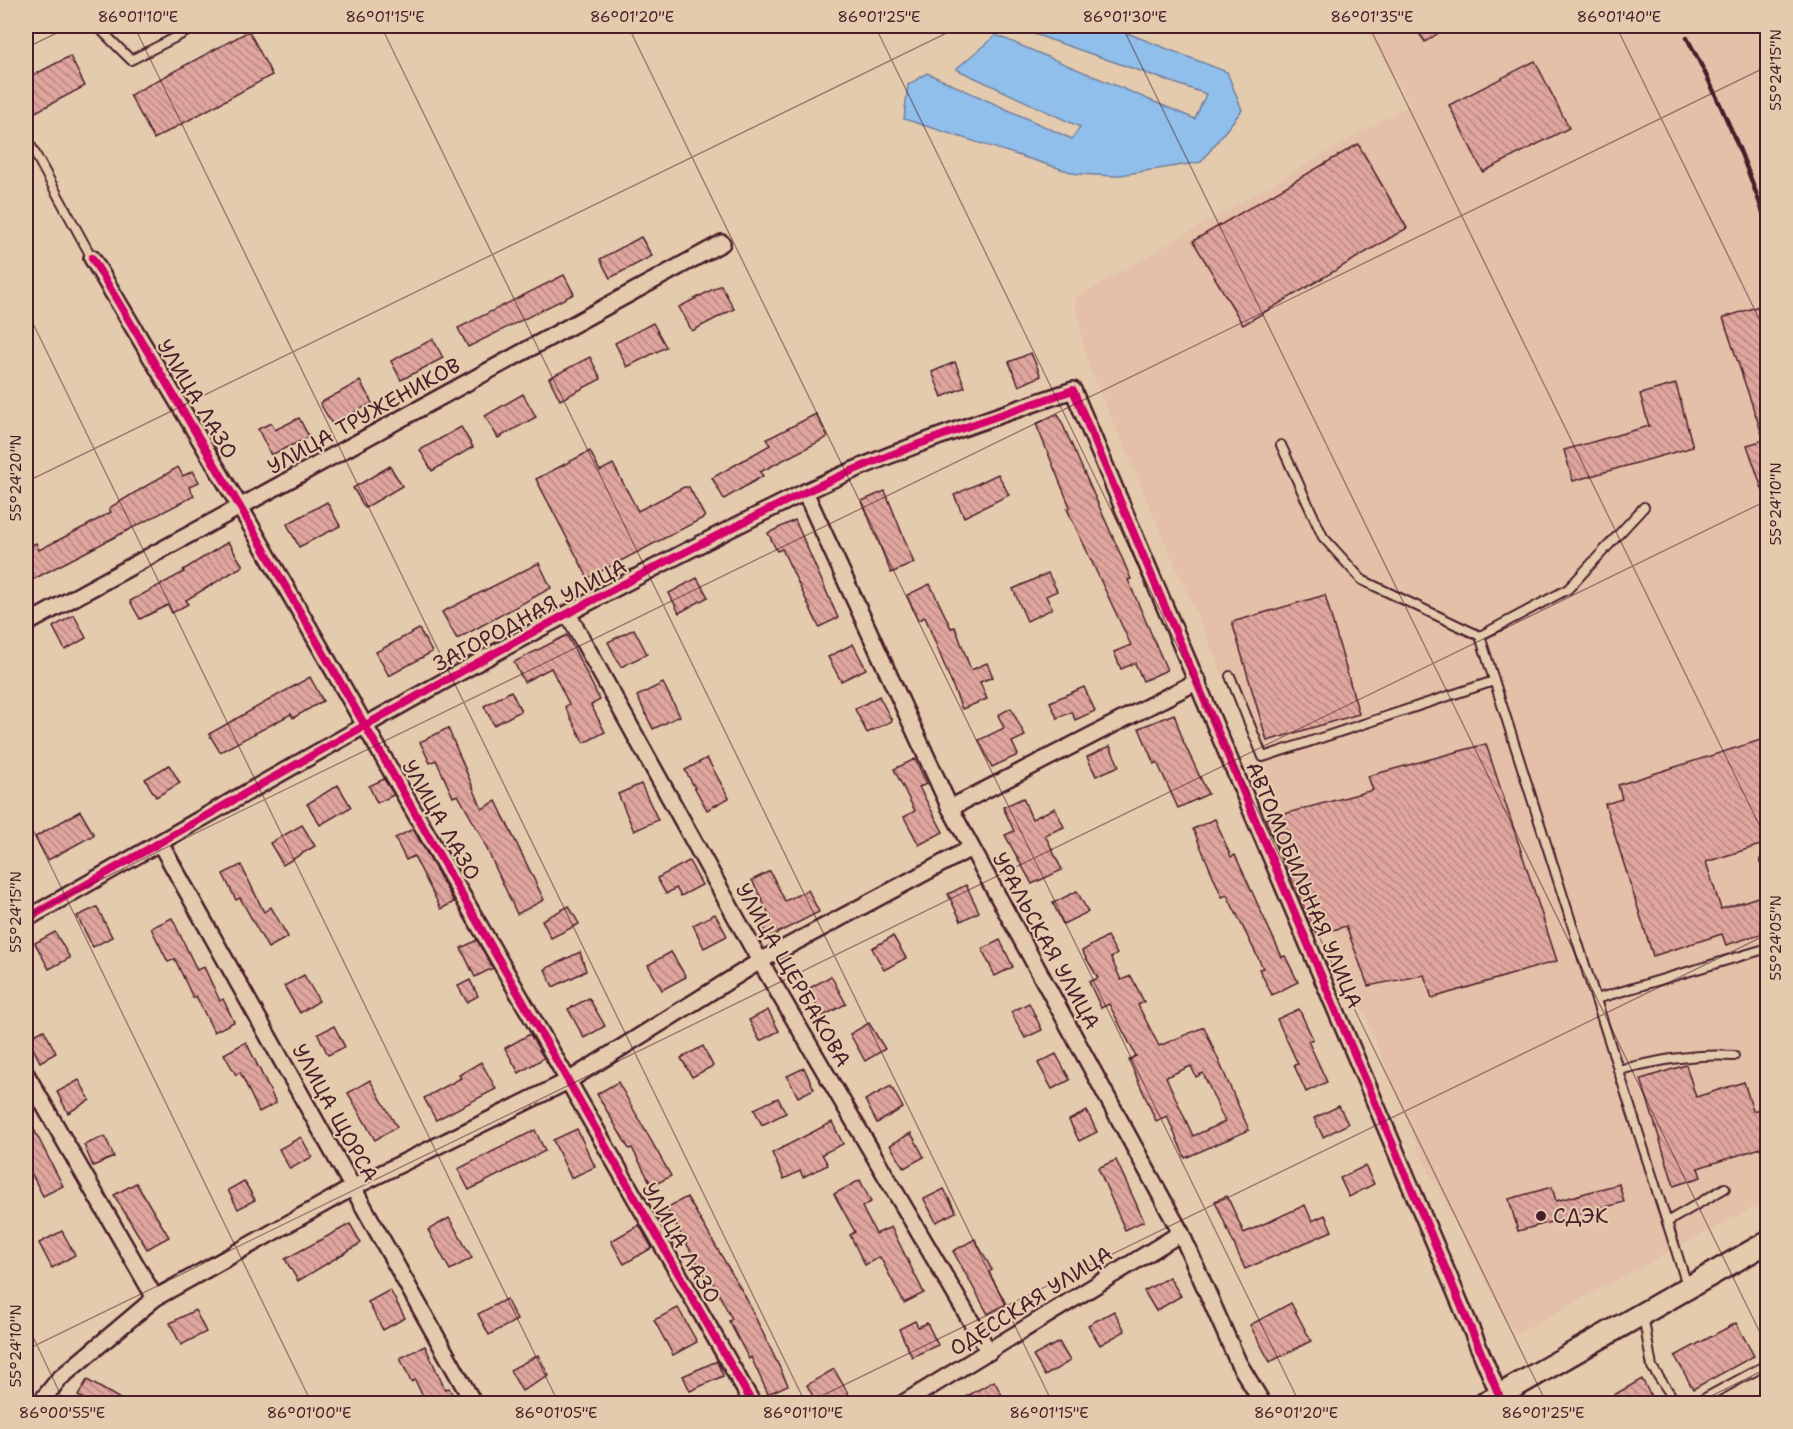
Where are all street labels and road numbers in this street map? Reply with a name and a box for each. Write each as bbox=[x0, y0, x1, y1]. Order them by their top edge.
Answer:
street label: УЛИЦА ЛАЗО bbox=[150, 334, 244, 464]
street label: УЛИЦА ТРУЖЕНИКОВ bbox=[262, 351, 466, 481]
street label: ЗАГОРОДНАЯ УЛИЦА bbox=[428, 552, 632, 678]
street label: УЛИЦА ЛАЗО bbox=[395, 755, 487, 885]
street label: АВТОМОБИЛЬНАЯ УЛИЦА bbox=[1239, 757, 1369, 1013]
street label: УРАЛЬСКАЯ УЛИЦА bbox=[986, 847, 1106, 1035]
street label: УЛИЦА ЩЕРБАКОВА bbox=[729, 878, 857, 1072]
street label: УЛИЦА ЩОРСА bbox=[285, 1039, 385, 1187]
street label: УЛИЦА ЛАЗО bbox=[635, 1178, 727, 1308]
street label: ОДЕССКАЯ УЛИЦА bbox=[944, 1240, 1118, 1362]

